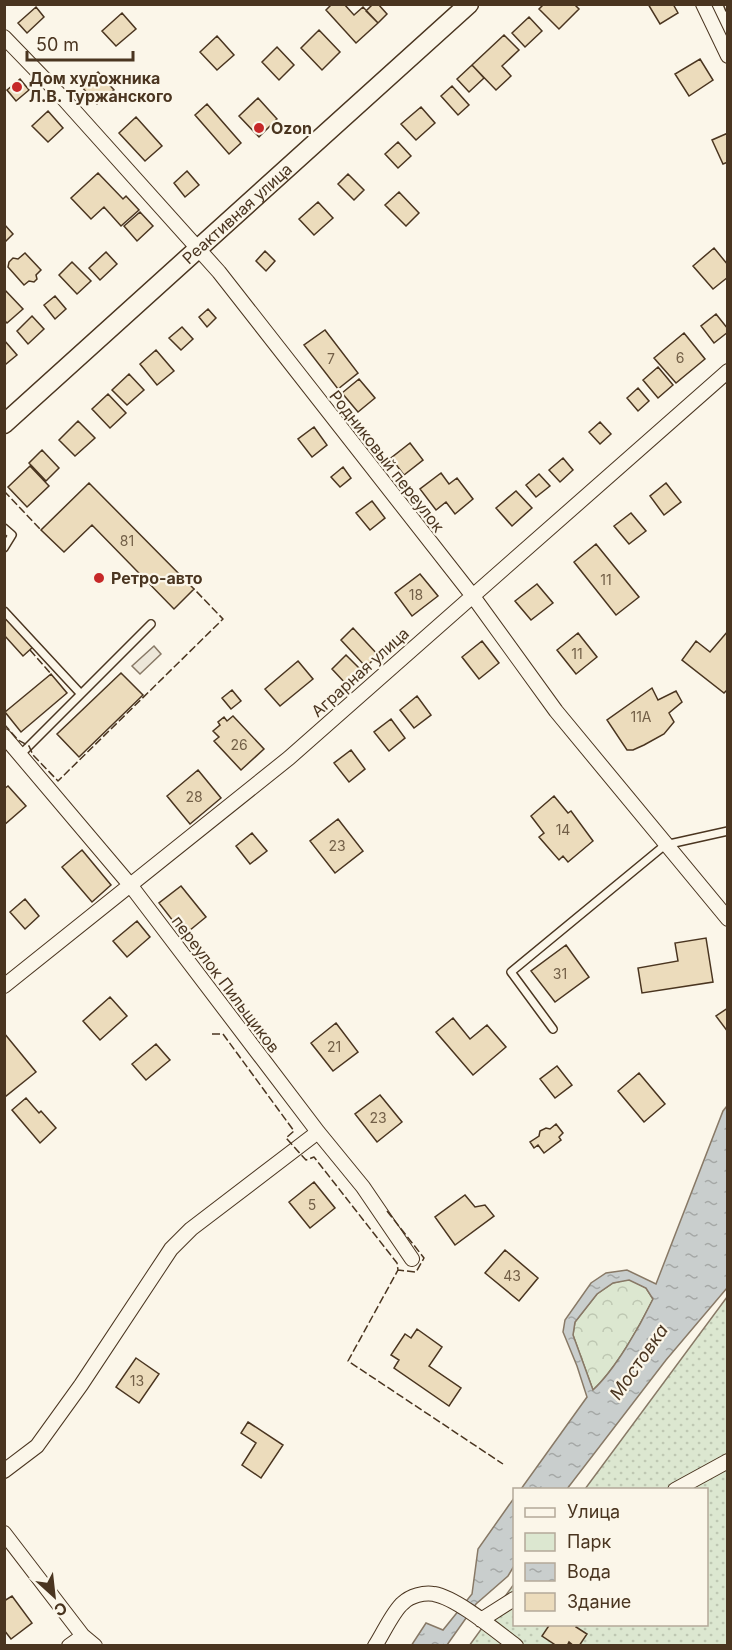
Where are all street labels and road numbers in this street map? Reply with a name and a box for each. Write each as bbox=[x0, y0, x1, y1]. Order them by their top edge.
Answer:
street label: Реактивная улица bbox=[178, 159, 296, 268]
street label: Родниковый переулок bbox=[325, 386, 449, 536]
street label: Аграрная улица bbox=[307, 623, 413, 721]
street label: переулок Пильщиков bbox=[168, 911, 284, 1057]

